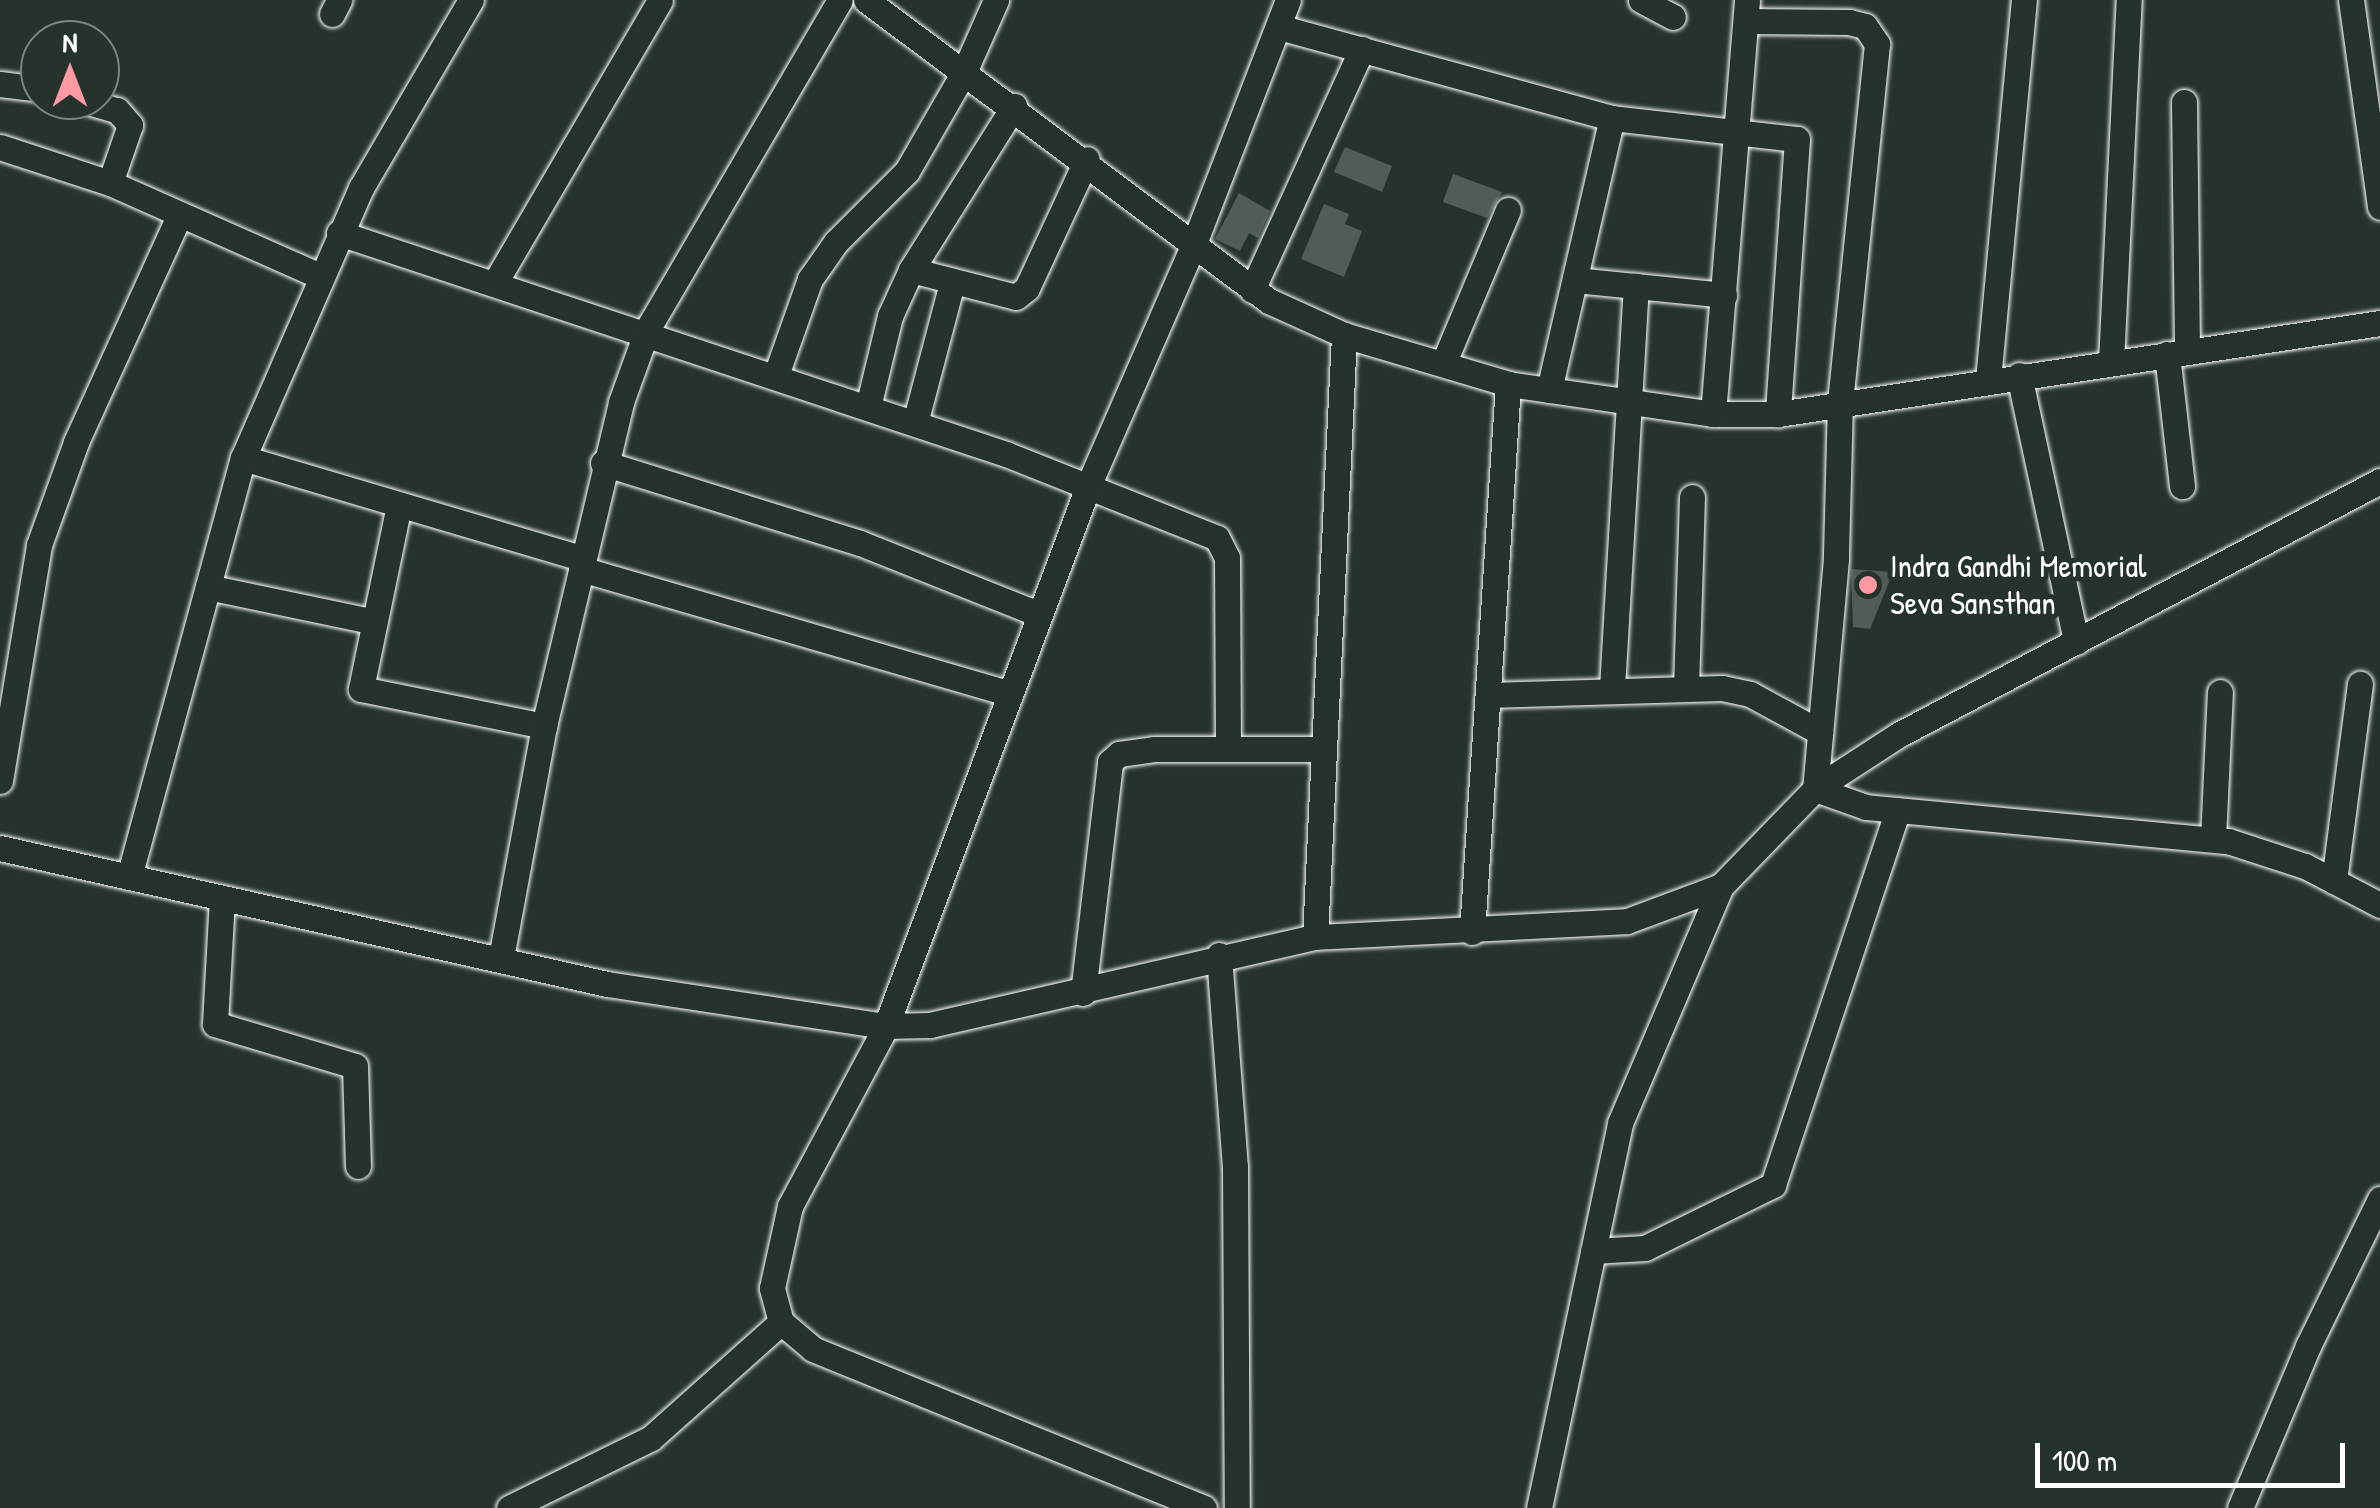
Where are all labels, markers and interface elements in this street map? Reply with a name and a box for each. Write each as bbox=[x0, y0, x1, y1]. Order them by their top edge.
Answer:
north arrow bbox=[20, 20, 120, 120]
text: N bbox=[63, 23, 77, 61]
place label: Indra Gandhi Memorial Seva Sansthan bbox=[1890, 548, 2146, 623]
marker: Indra Gandhi Memorial Seva Sansthan bbox=[1855, 572, 1881, 598]
scale bar bbox=[2040, 1423, 2350, 1485]
text: 100 m bbox=[2052, 1440, 2117, 1480]

